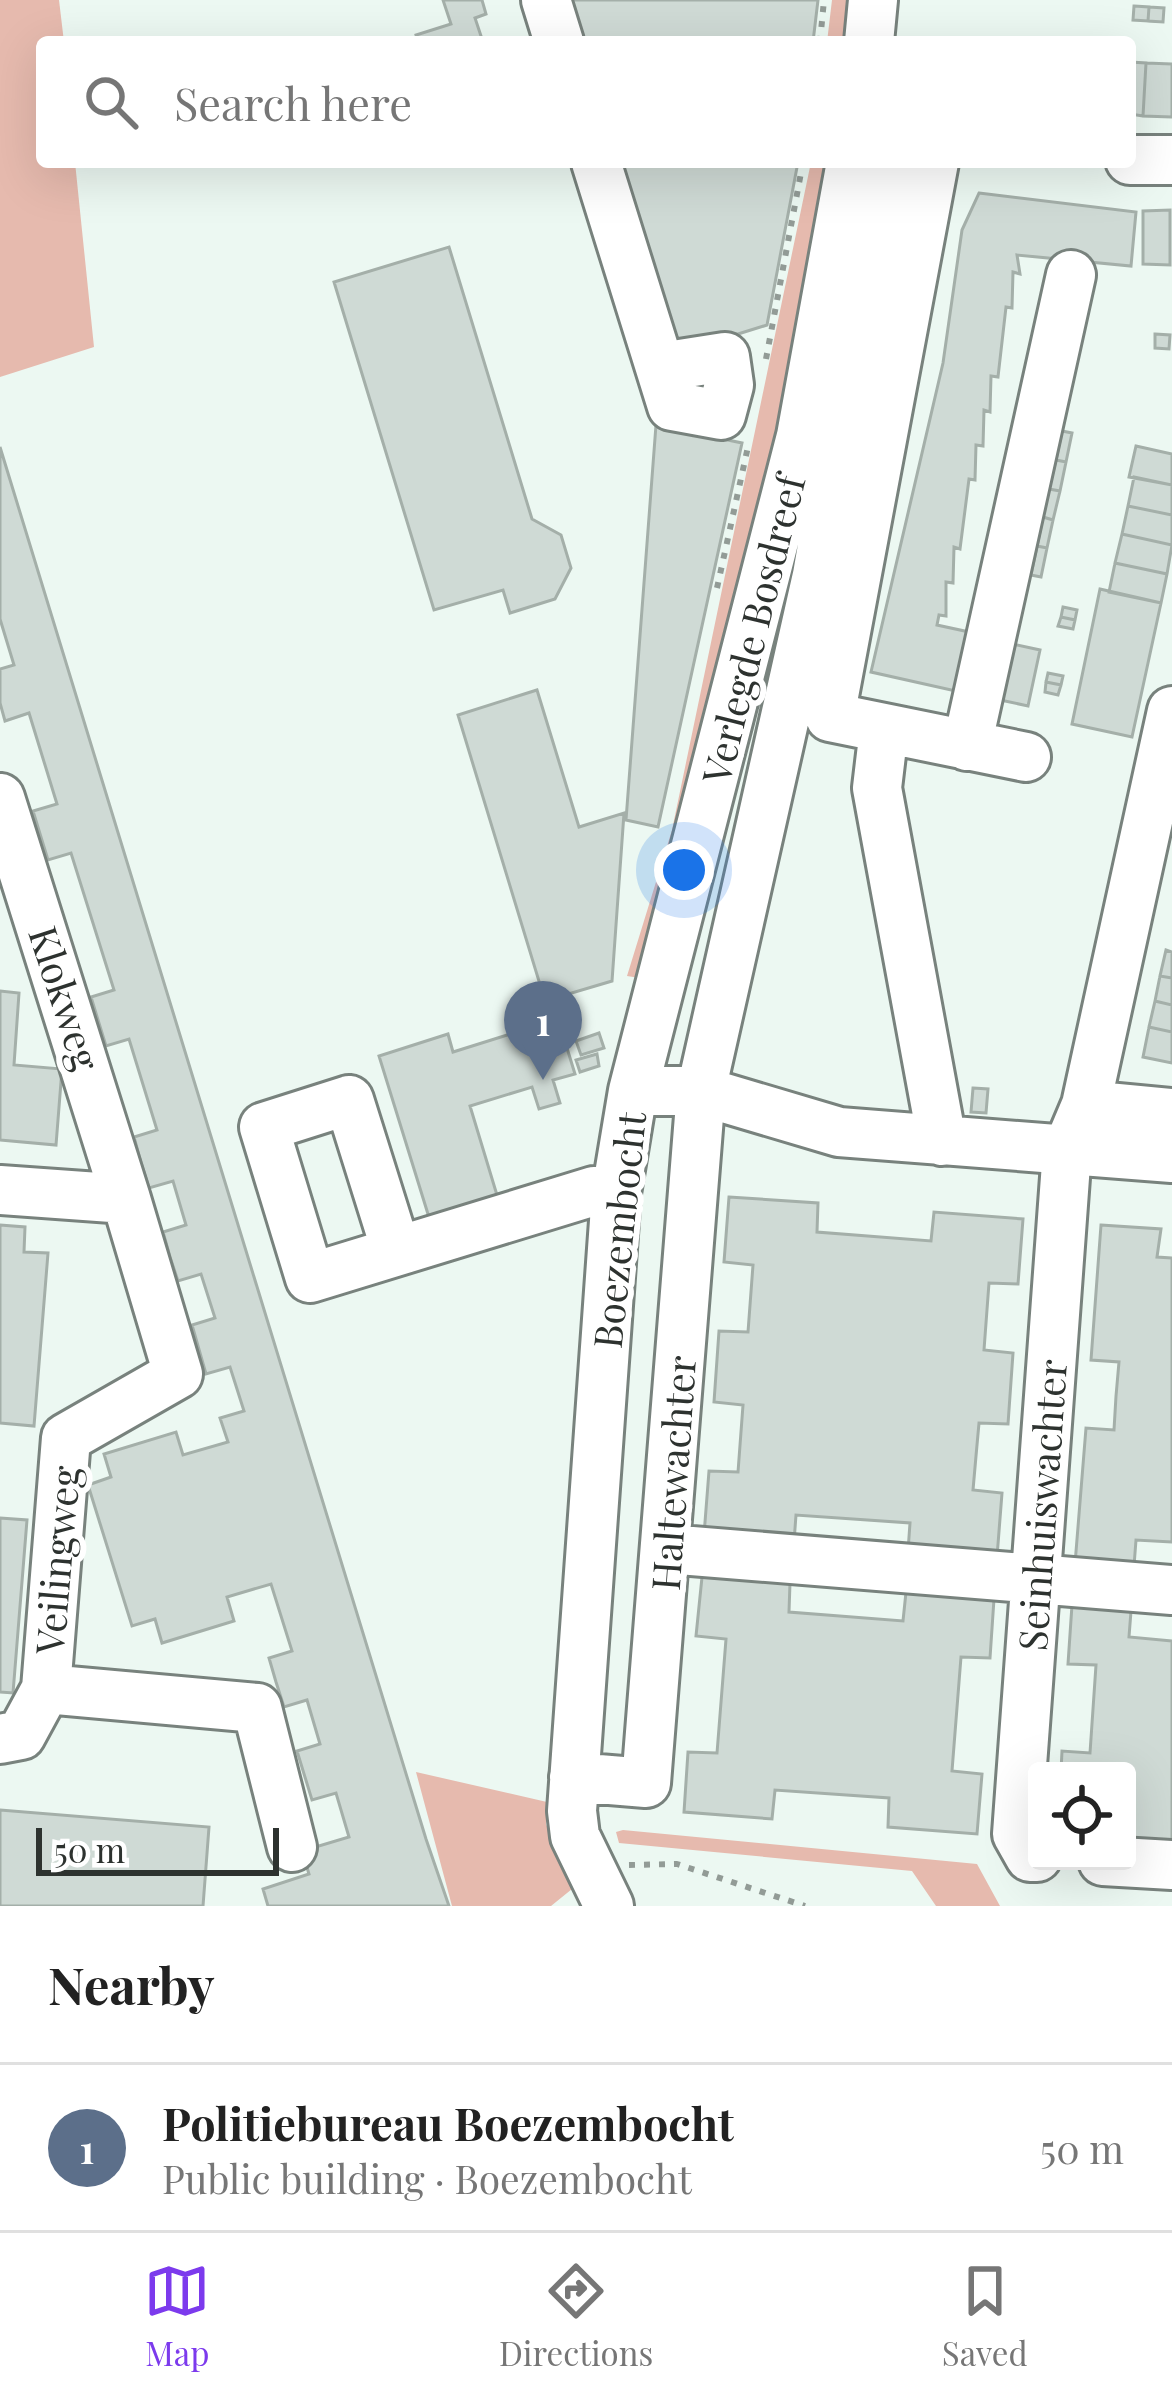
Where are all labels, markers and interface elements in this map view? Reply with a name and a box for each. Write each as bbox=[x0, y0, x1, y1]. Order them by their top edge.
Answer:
search box bbox=[36, 36, 1136, 168]
icon: search bbox=[78, 69, 144, 135]
text: Search here bbox=[174, 72, 412, 132]
street label: Verlegde Bosdreef bbox=[688, 466, 816, 790]
your location bbox=[654, 840, 714, 900]
street label: Klokweg bbox=[18, 919, 114, 1077]
pin: 1 bbox=[504, 981, 582, 1080]
street label: Boezembocht bbox=[580, 1108, 656, 1351]
street label: Haltewachter bbox=[638, 1354, 706, 1592]
street label: Seinhuiswachter bbox=[1005, 1358, 1077, 1652]
street label: Veilingweg bbox=[22, 1463, 90, 1657]
map controls bbox=[1028, 1762, 1136, 1870]
button: locate bbox=[1028, 1762, 1136, 1870]
scale bar bbox=[36, 1822, 279, 1875]
text: 50 m bbox=[54, 1827, 125, 1871]
text: Nearby bbox=[48, 1950, 214, 2018]
text: Politiebureau Boezembocht bbox=[162, 2092, 734, 2152]
text: 1 bbox=[80, 2122, 94, 2174]
text: 50 m bbox=[1040, 2122, 1124, 2174]
text: Public building · Boezembocht bbox=[162, 2152, 692, 2204]
tab: Map bbox=[144, 2258, 210, 2374]
tab: Directions bbox=[499, 2258, 653, 2374]
tab: Saved bbox=[942, 2258, 1028, 2374]

